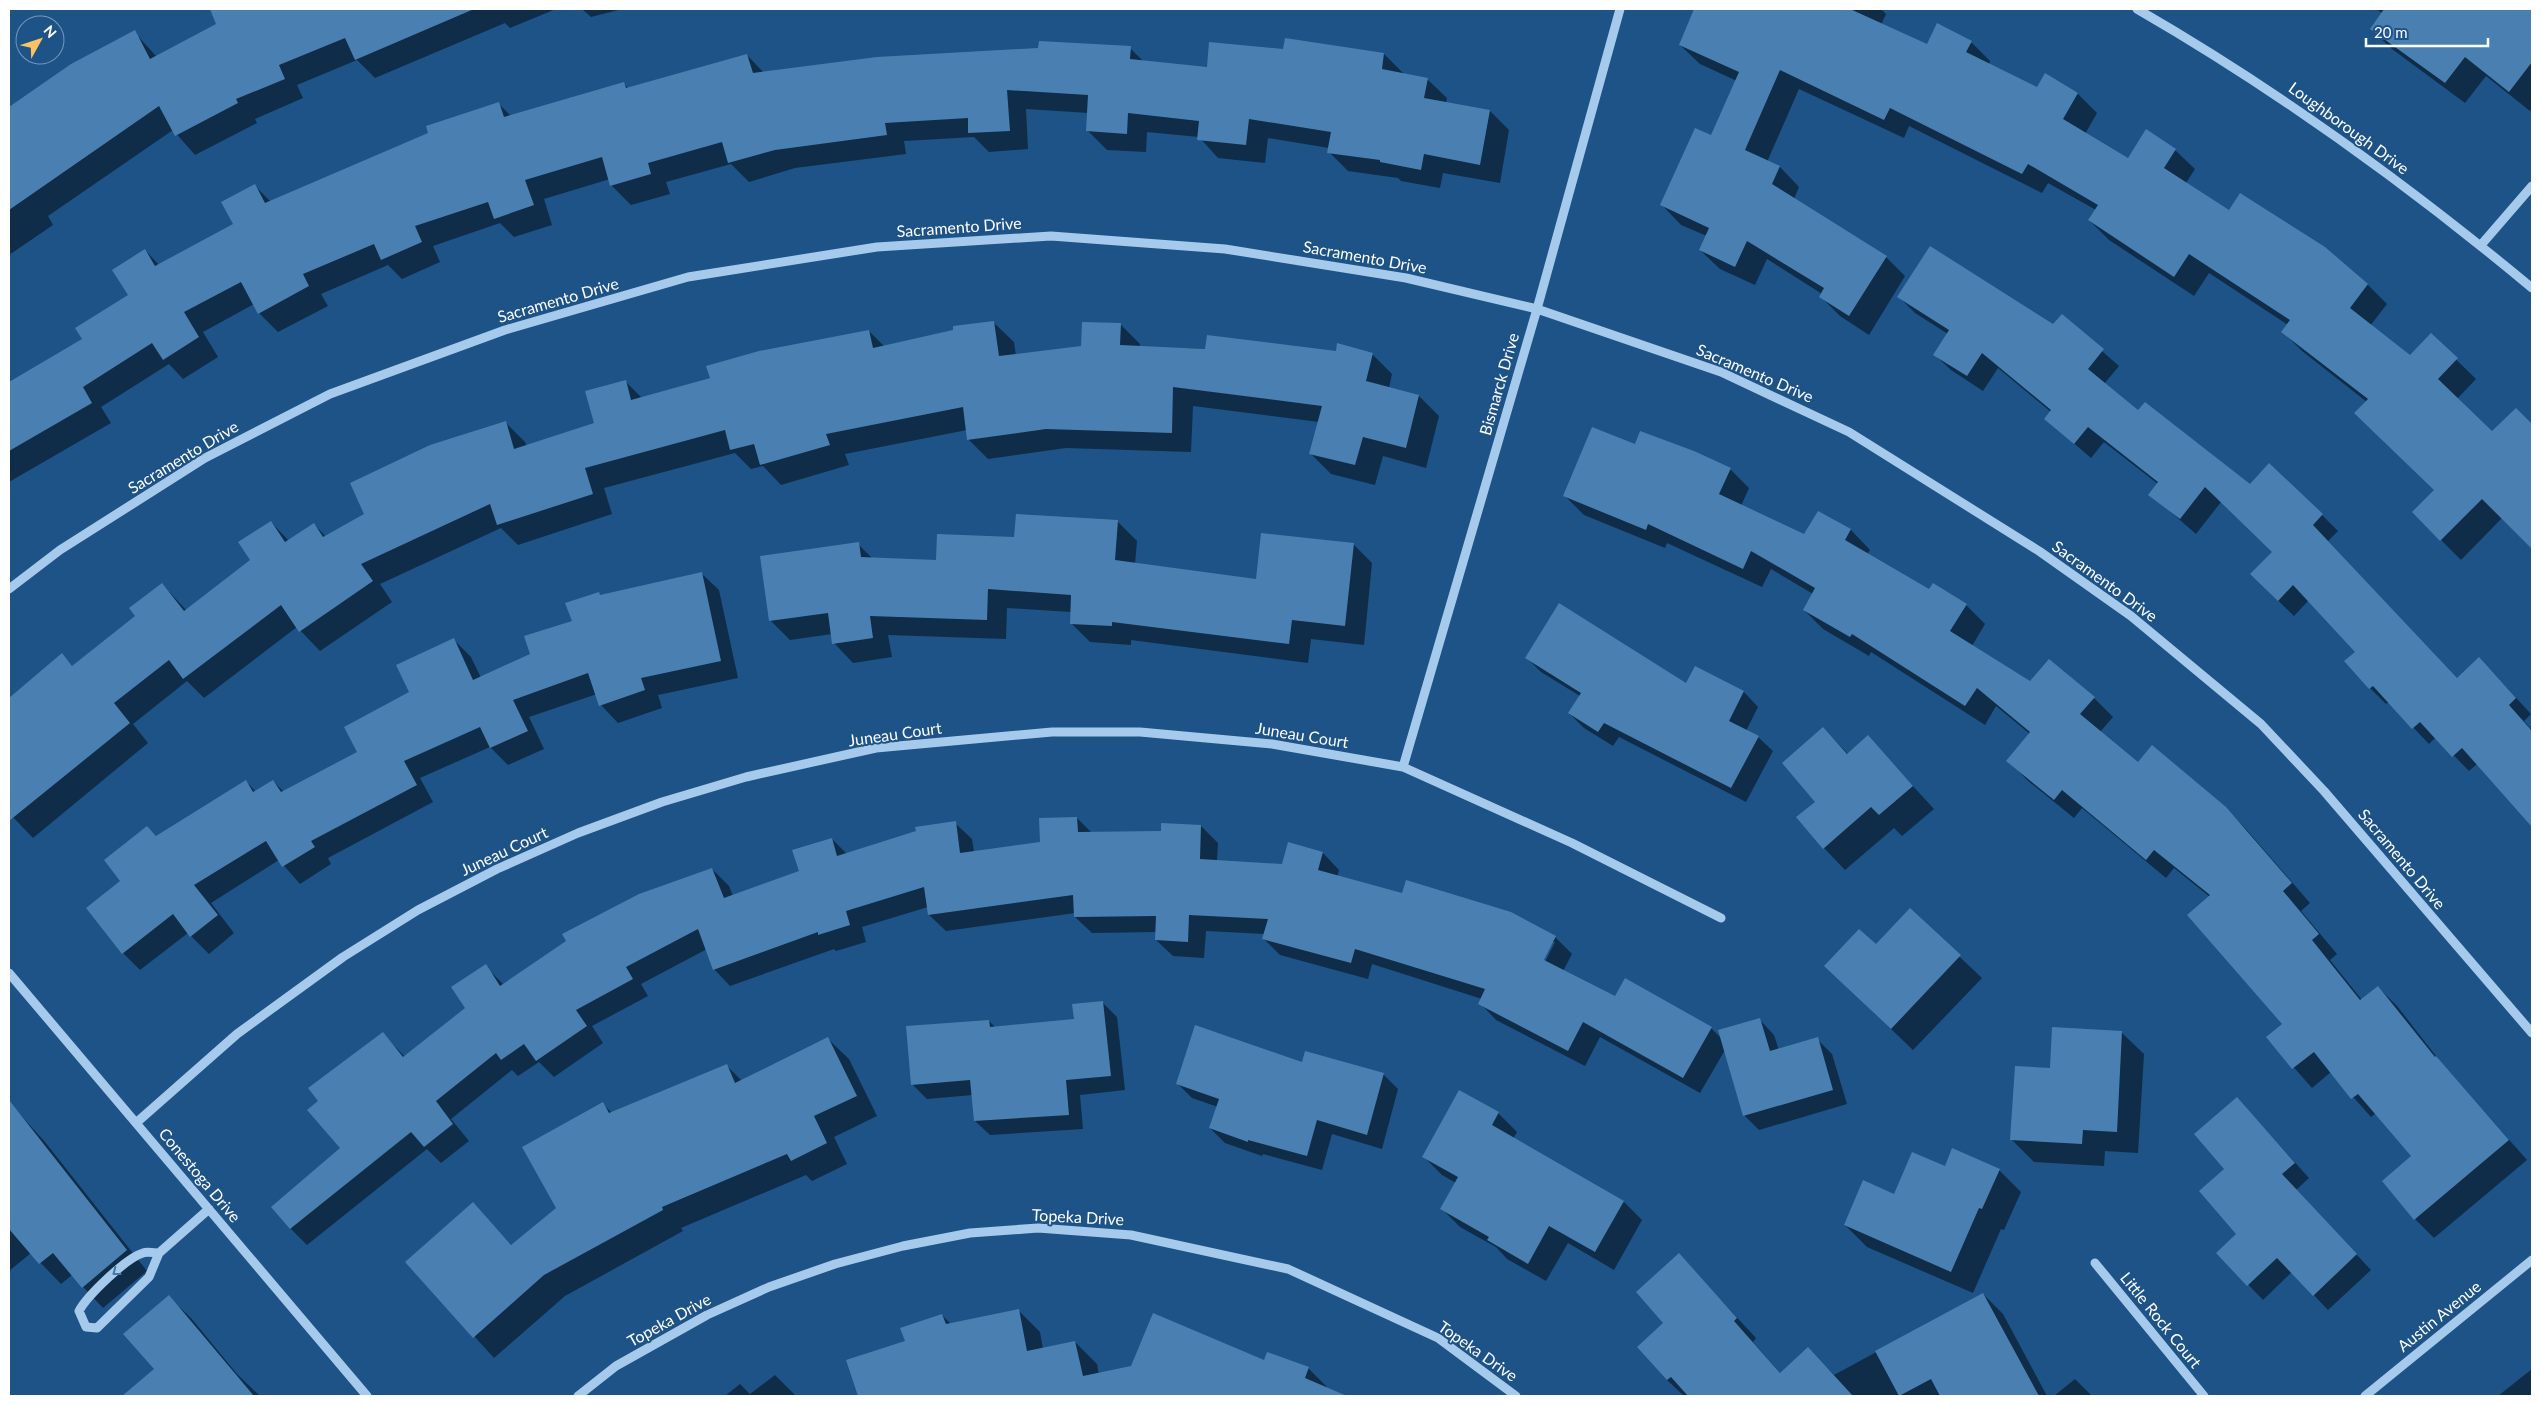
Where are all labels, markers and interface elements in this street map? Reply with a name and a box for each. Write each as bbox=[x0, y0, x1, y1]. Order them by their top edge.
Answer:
north arrow bbox=[15, 15, 65, 65]
scale bar bbox=[2366, 15, 2488, 47]
text: N bbox=[40, 22, 60, 41]
text: 20 m bbox=[2374, 23, 2408, 41]
street label: Loughborough Drive bbox=[2286, 78, 2413, 178]
street label: Sacramento Drive bbox=[896, 213, 1022, 240]
street label: Sacramento Drive bbox=[1302, 236, 1428, 277]
street label: Sacramento Drive bbox=[495, 273, 621, 326]
street label: Bismarck Drive bbox=[1475, 331, 1522, 437]
street label: Sacramento Drive bbox=[1694, 339, 1817, 406]
street label: Sacramento Drive bbox=[124, 416, 241, 497]
street label: Sacramento Drive bbox=[2049, 536, 2162, 625]
street label: Juneau Court bbox=[847, 718, 943, 749]
street label: Juneau Court bbox=[1254, 718, 1350, 751]
street label: Sacramento Drive bbox=[2355, 805, 2450, 913]
street label: Juneau Court bbox=[457, 822, 551, 879]
street label: Conestoga Drive bbox=[155, 1124, 245, 1226]
street label: Topeka Drive bbox=[1031, 1205, 1125, 1228]
one-way arrow bbox=[113, 1266, 122, 1275]
street label: Little Rock Court bbox=[2117, 1268, 2206, 1372]
street label: Austin Avenue bbox=[2393, 1276, 2484, 1355]
street label: Topeka Drive bbox=[624, 1289, 714, 1350]
street label: Topeka Drive bbox=[1435, 1316, 1522, 1385]

